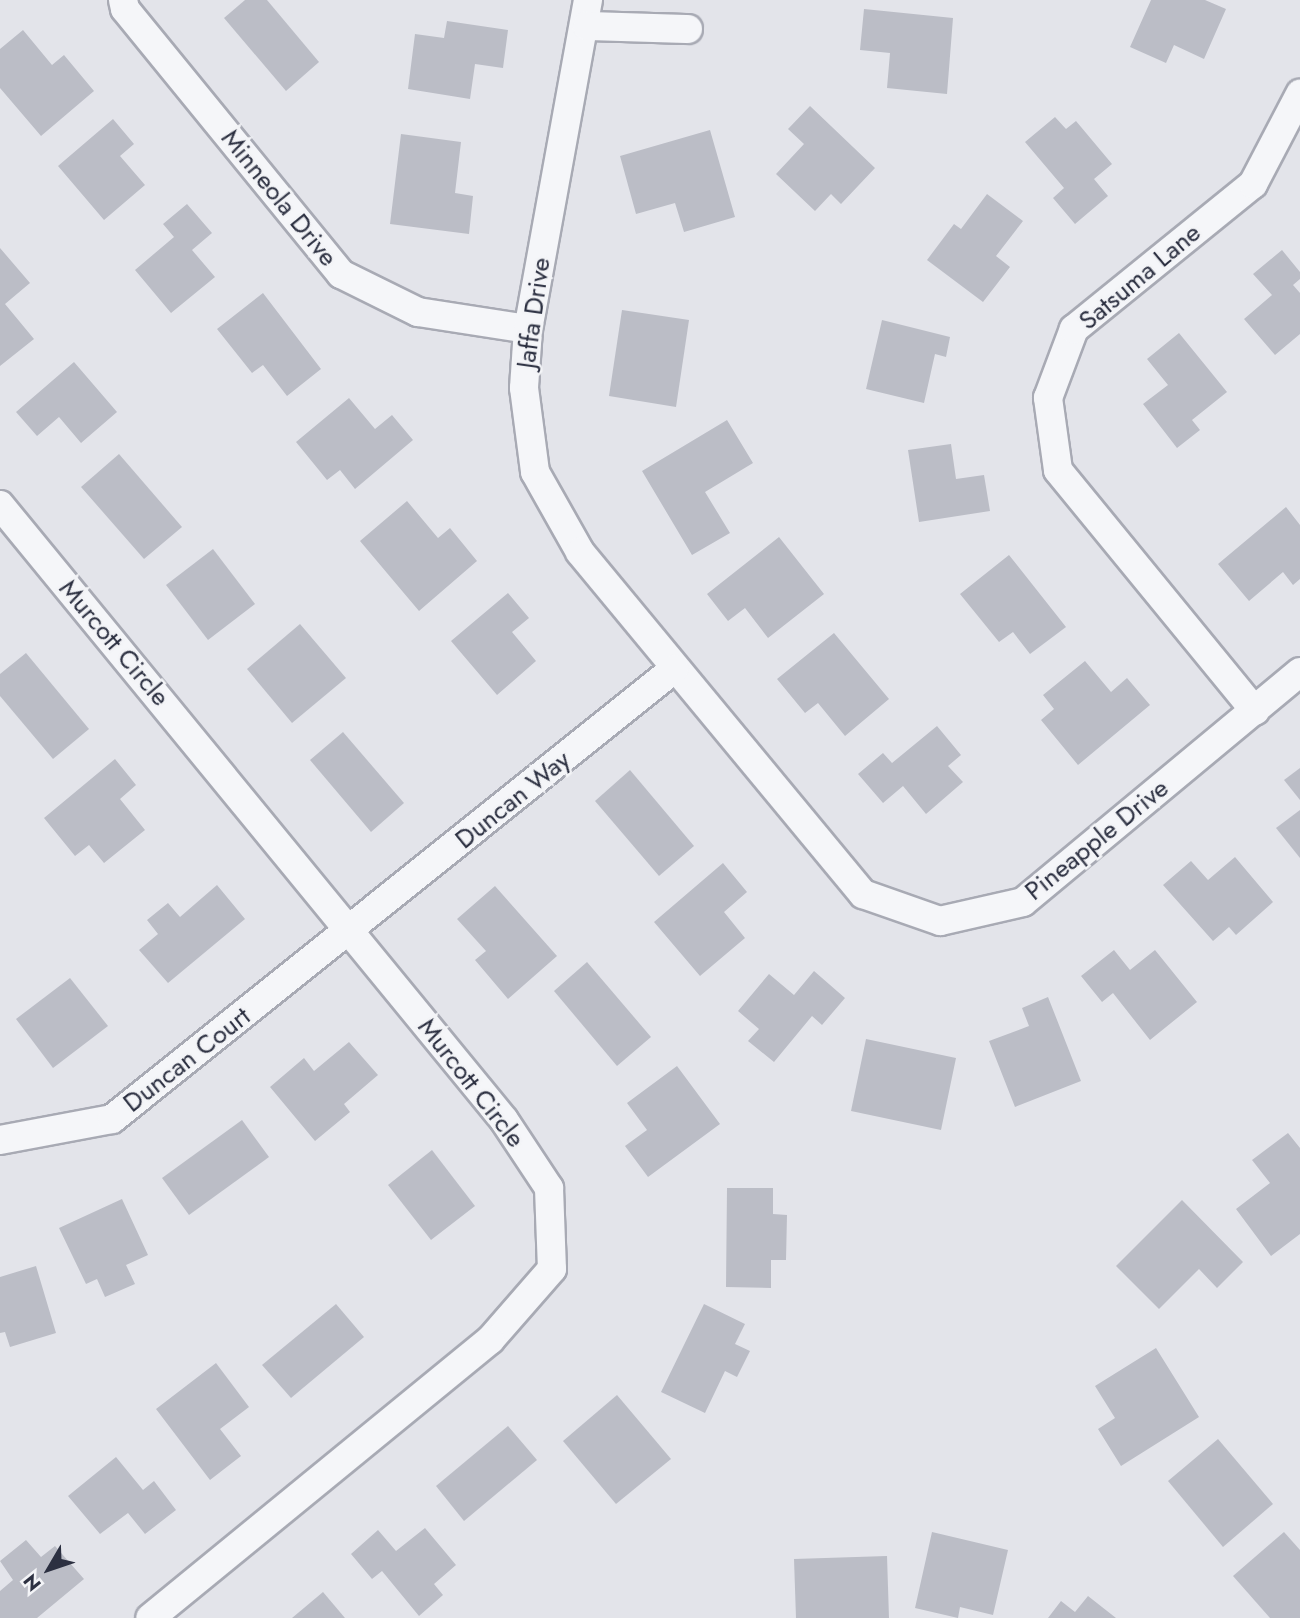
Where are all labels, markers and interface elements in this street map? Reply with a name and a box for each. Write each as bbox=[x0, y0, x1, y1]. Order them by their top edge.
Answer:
street label: Minneola Drive bbox=[214, 123, 344, 273]
street label: Satsuma Lane bbox=[1073, 217, 1207, 337]
street label: Jaffa Drive bbox=[511, 256, 557, 370]
street label: Murcott Circle bbox=[52, 574, 176, 712]
street label: Duncan Way bbox=[449, 744, 577, 856]
street label: Pineapple Drive bbox=[1019, 773, 1175, 907]
street label: Duncan Court bbox=[117, 1001, 257, 1119]
street label: Murcott Circle bbox=[411, 1012, 531, 1154]
north arrow bbox=[14, 1534, 84, 1604]
text: N bbox=[17, 1568, 48, 1597]

